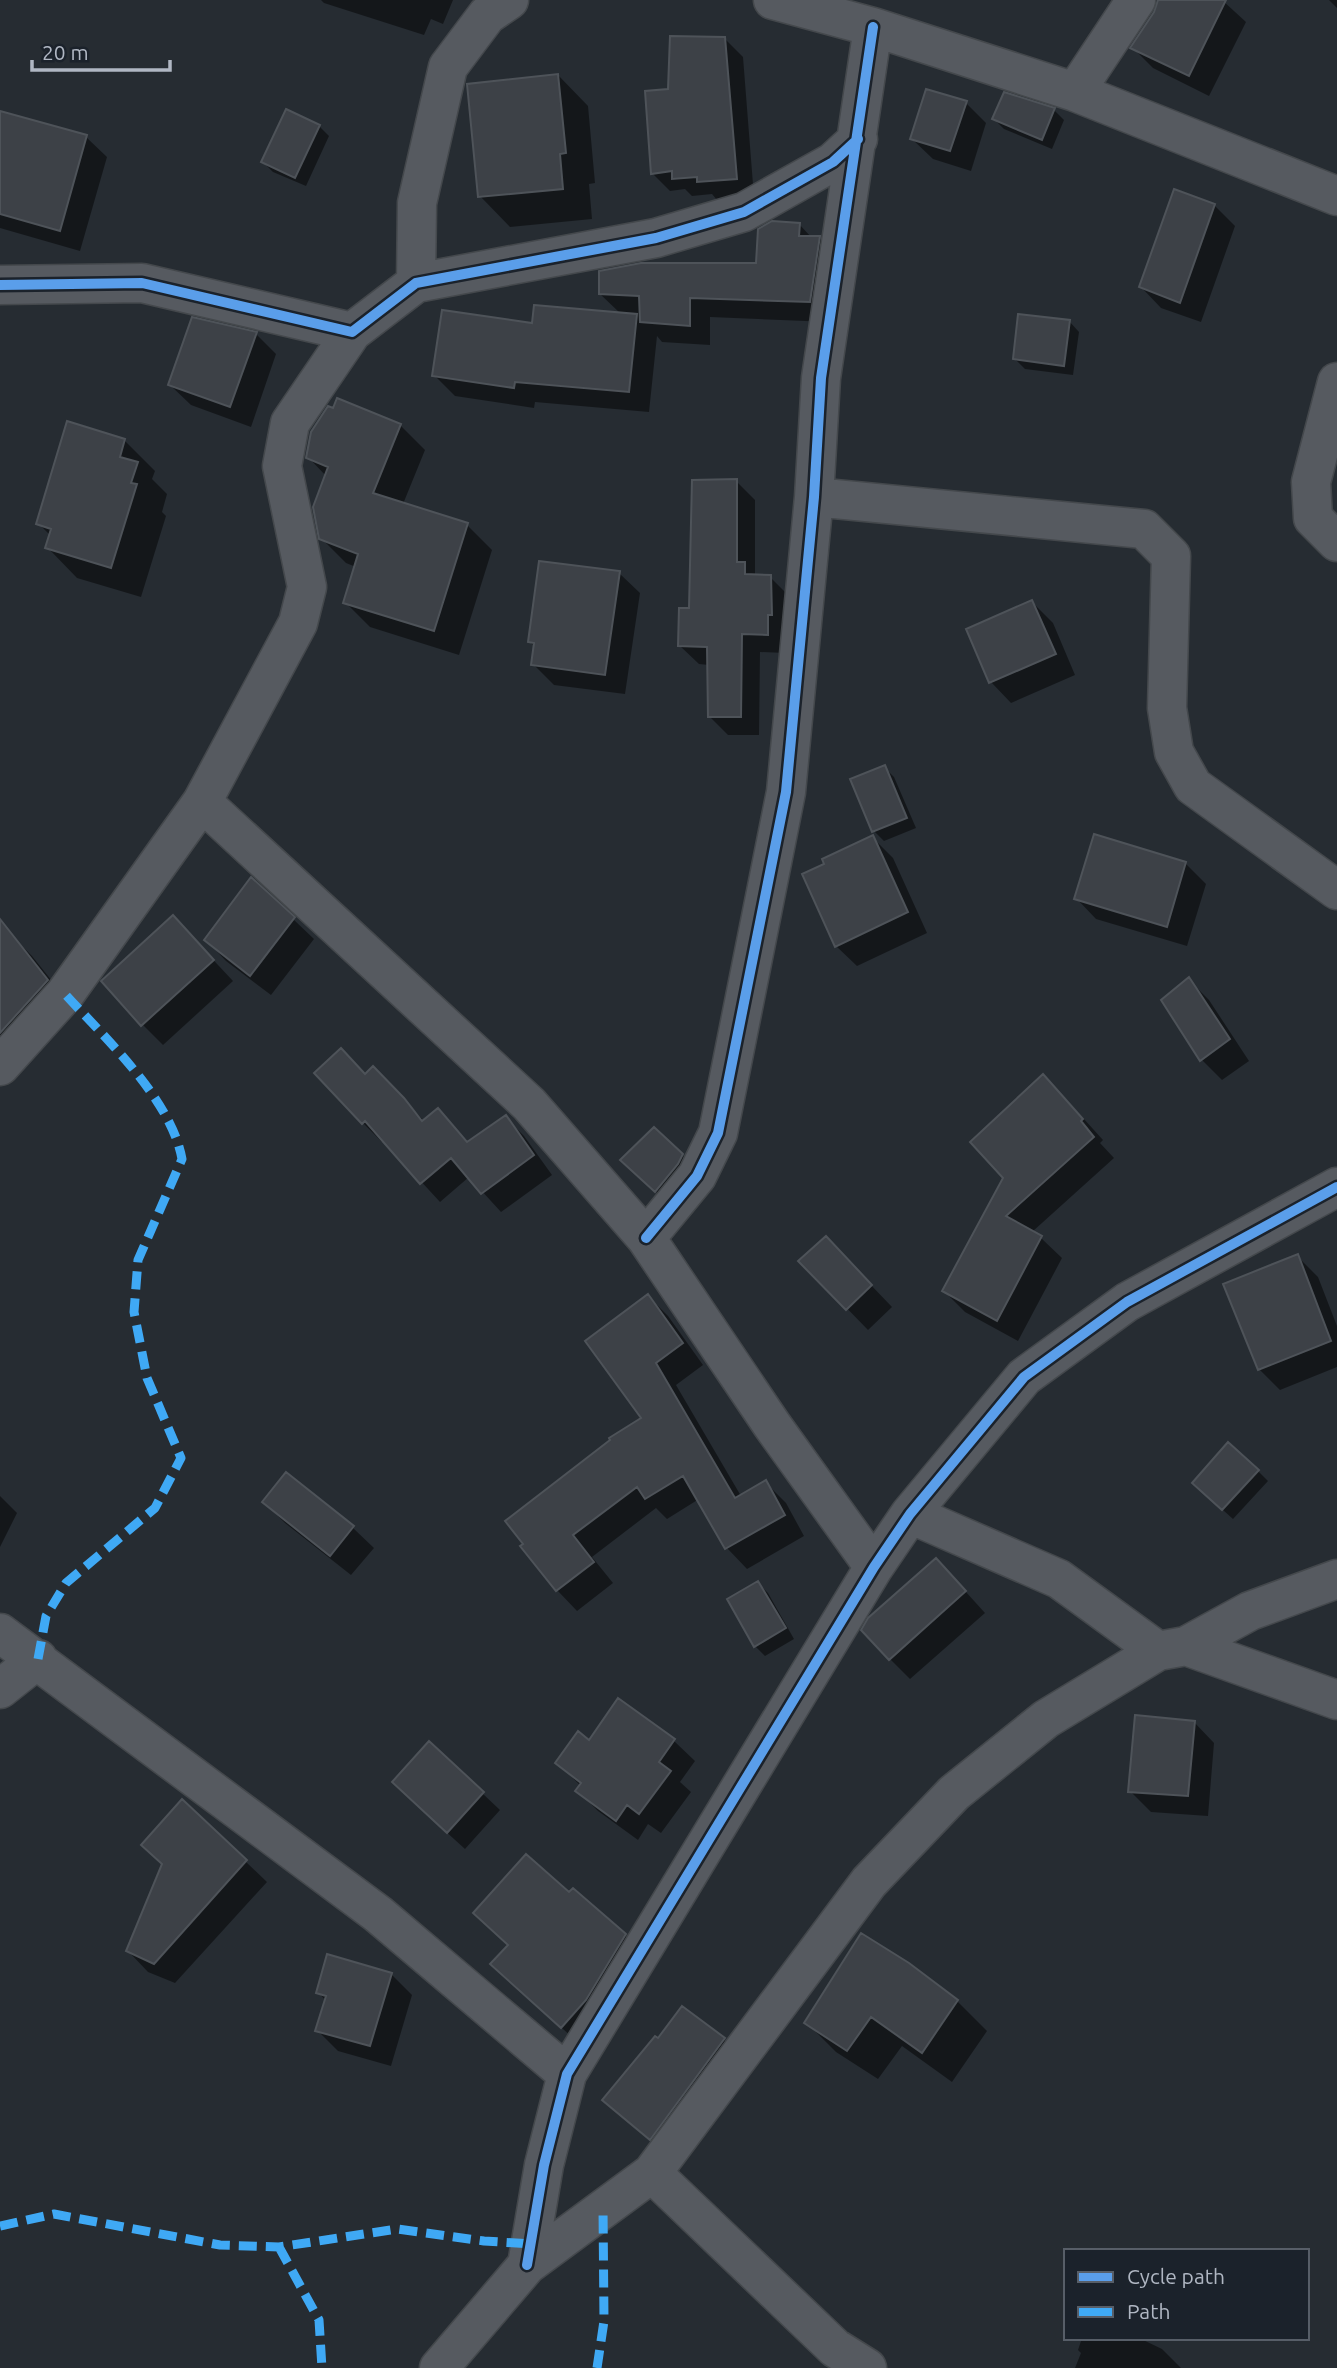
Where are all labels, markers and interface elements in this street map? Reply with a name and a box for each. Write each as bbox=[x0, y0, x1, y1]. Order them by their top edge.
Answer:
scale bar bbox=[32, 28, 170, 72]
text: 20 m bbox=[42, 40, 89, 64]
legend bbox=[1064, 2249, 1309, 2340]
text: Cycle path bbox=[1127, 2264, 1225, 2288]
text: Path bbox=[1127, 2299, 1170, 2323]

